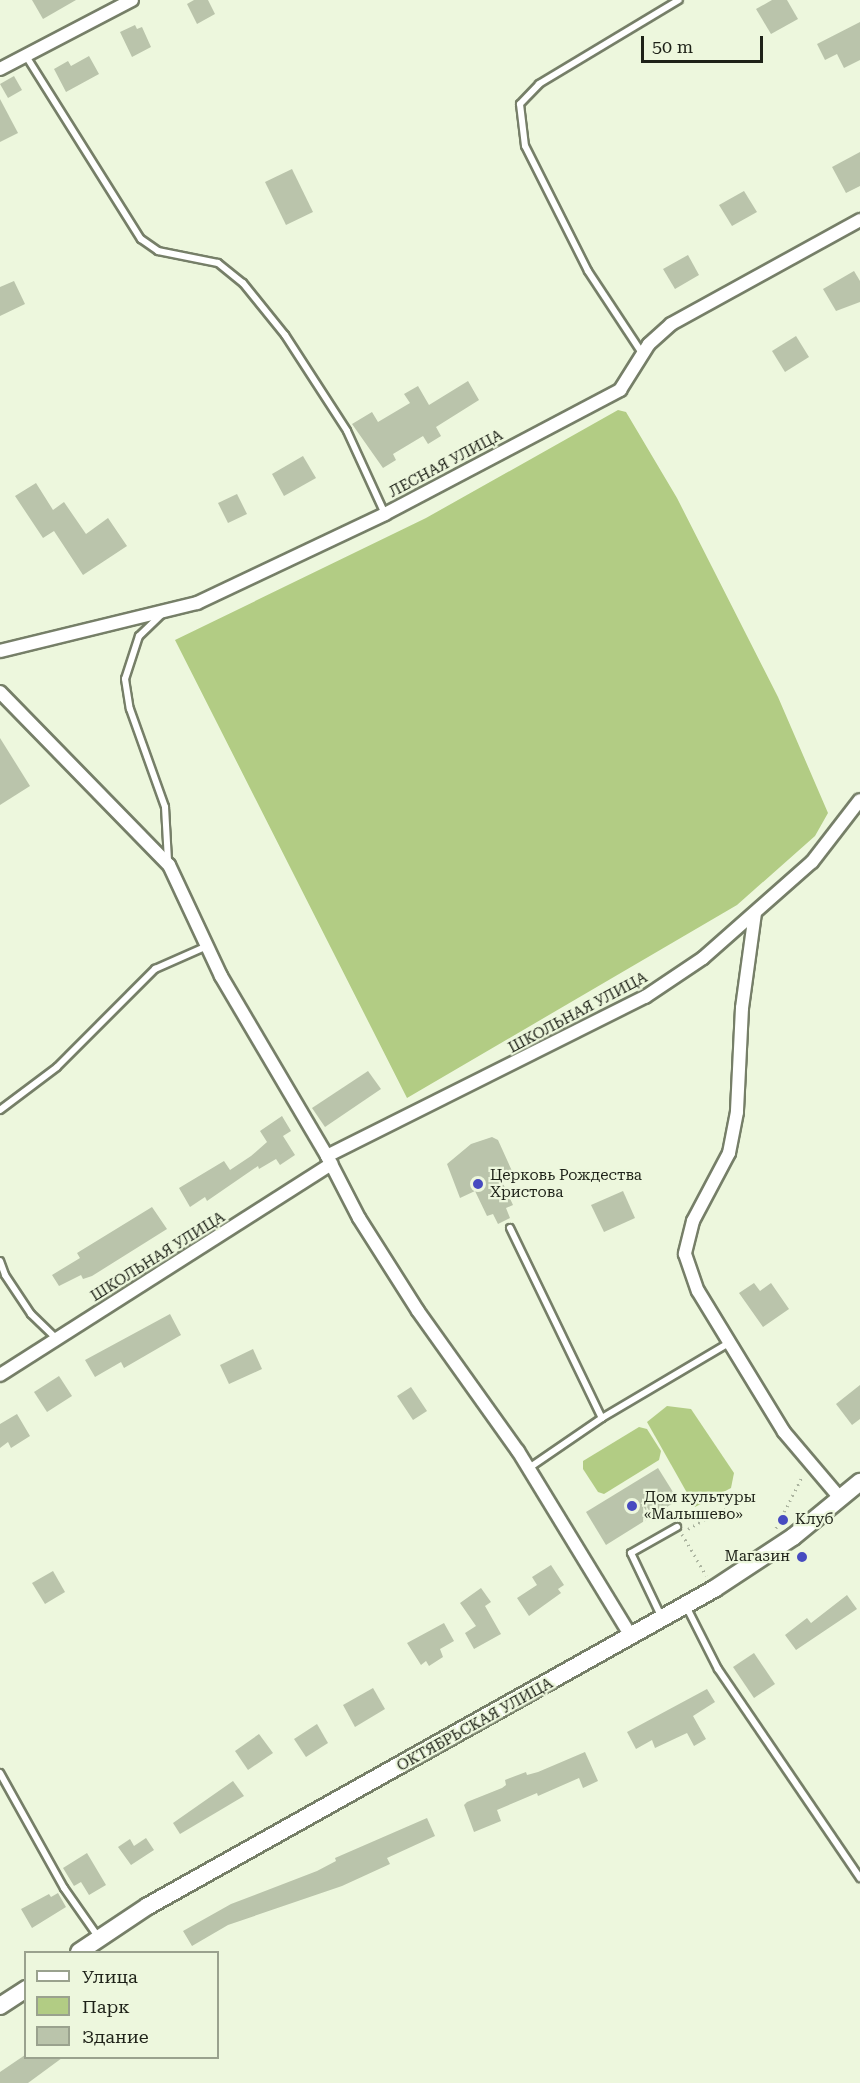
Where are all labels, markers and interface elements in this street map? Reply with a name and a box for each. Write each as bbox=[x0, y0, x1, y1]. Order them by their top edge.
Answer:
scale bar bbox=[644, 24, 766, 62]
text: 50 m bbox=[652, 36, 693, 57]
street label: ЛЕСНАЯ УЛИЦА bbox=[386, 426, 506, 502]
street label: ШКОЛЬНАЯ УЛИЦА bbox=[505, 969, 651, 1057]
place label: Церковь Рождества Христова bbox=[490, 1166, 642, 1201]
marker: Церковь Рождества Христова bbox=[471, 1177, 485, 1191]
street label: ШКОЛЬНАЯ УЛИЦА bbox=[88, 1208, 228, 1306]
place label: Дом культуры «Малышево» bbox=[644, 1488, 756, 1523]
marker: Дом культуры «Малышево» bbox=[625, 1499, 639, 1513]
place label: Клуб bbox=[795, 1511, 834, 1529]
marker: Клуб bbox=[776, 1513, 790, 1527]
place label: Магазин bbox=[725, 1548, 790, 1566]
marker: Магазин bbox=[795, 1550, 809, 1564]
street label: ОКТЯБРЬСКАЯ УЛИЦА bbox=[394, 1675, 556, 1775]
legend bbox=[24, 1951, 219, 2059]
text: Улица bbox=[82, 1966, 138, 1987]
text: Парк bbox=[82, 1996, 130, 2017]
text: Здание bbox=[82, 2026, 149, 2047]

